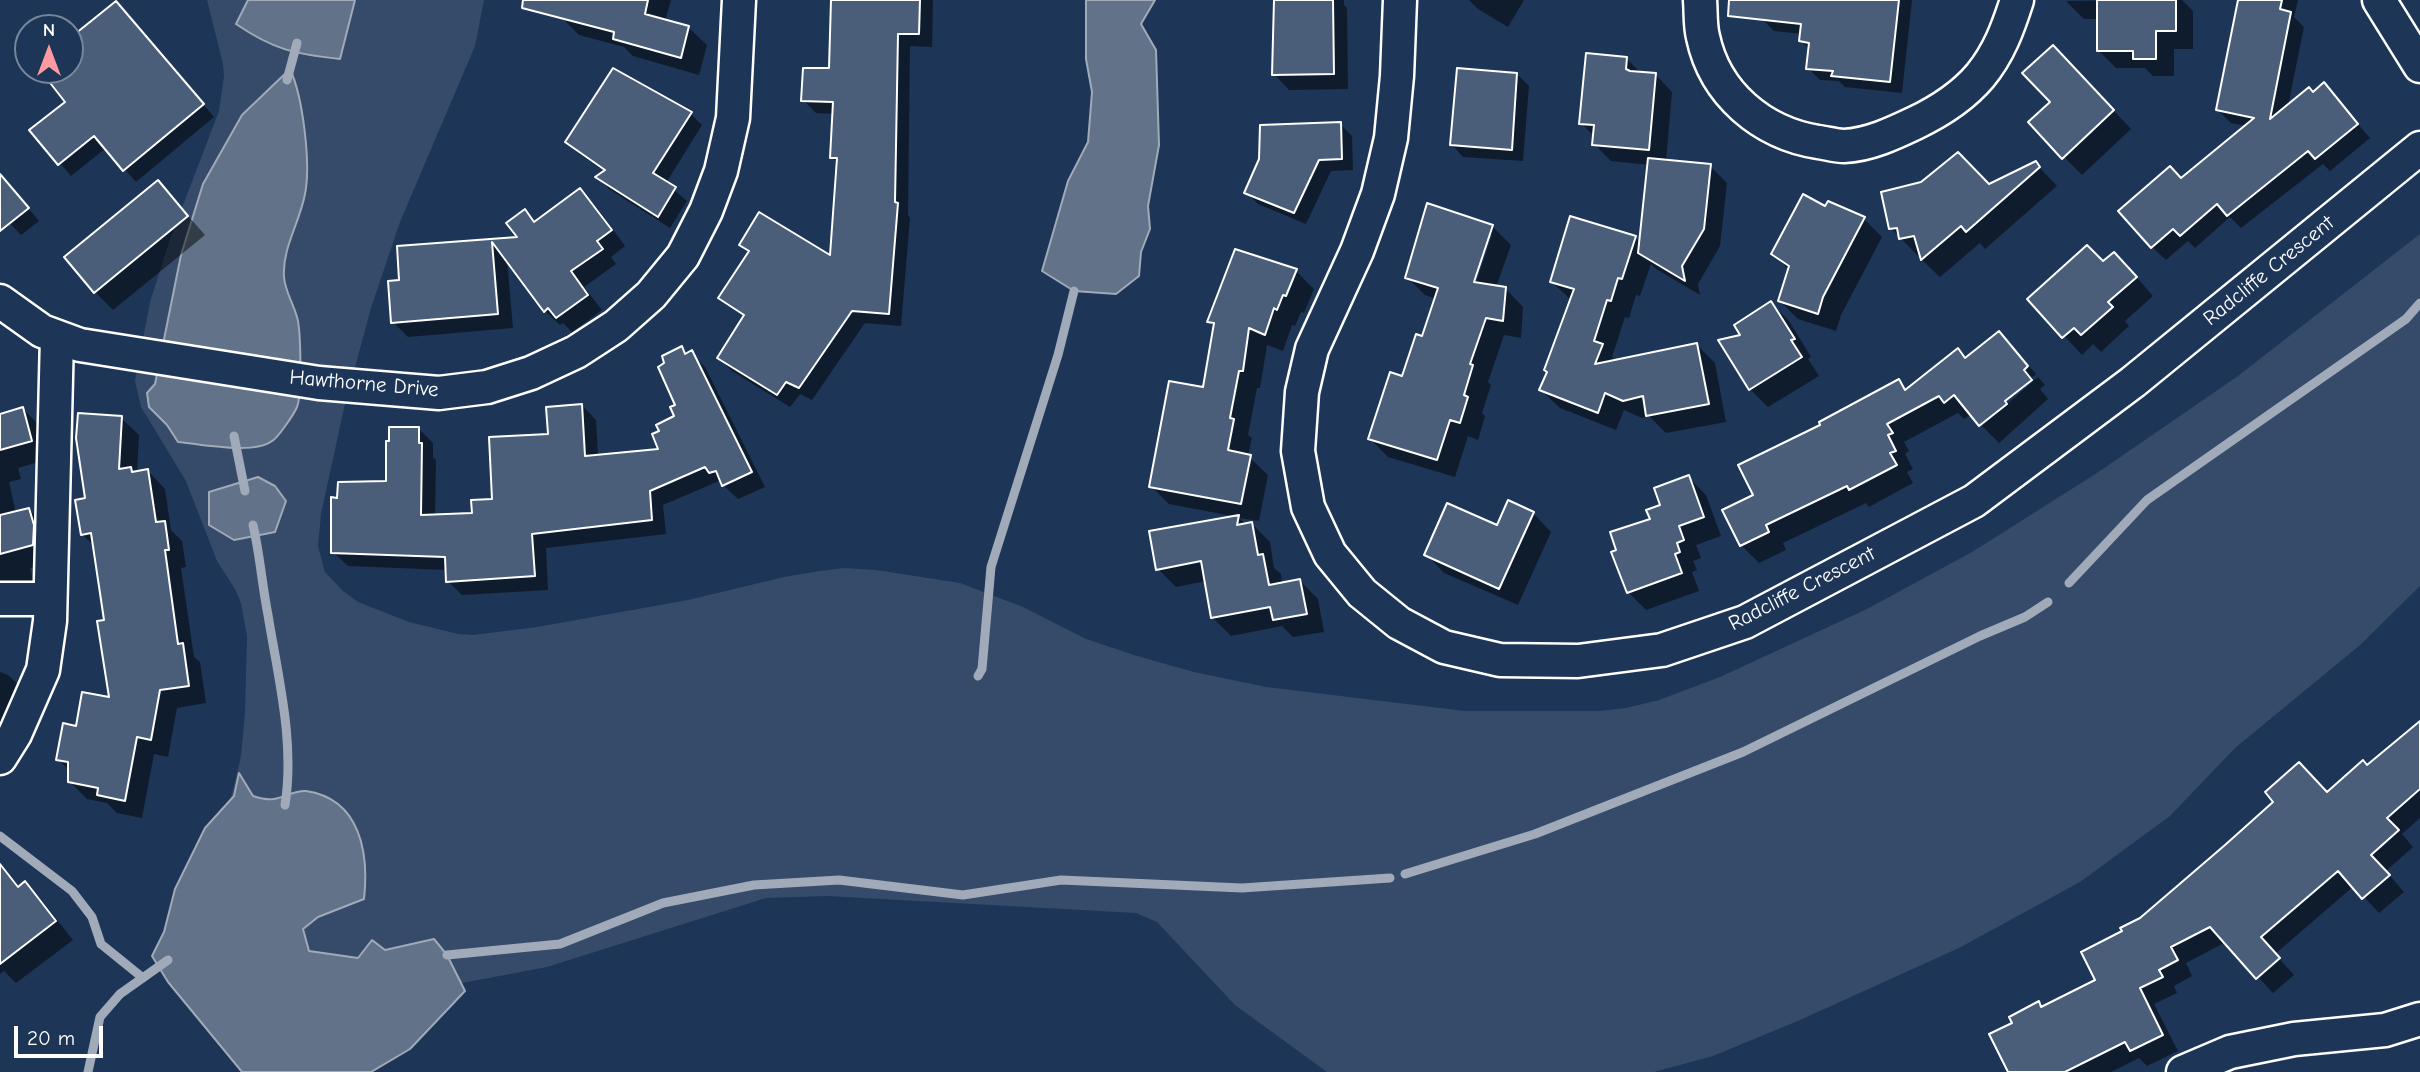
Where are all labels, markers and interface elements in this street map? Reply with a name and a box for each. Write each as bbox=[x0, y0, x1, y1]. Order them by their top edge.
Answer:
north arrow bbox=[14, 14, 84, 84]
text: N bbox=[43, 19, 55, 41]
street label: Radcliffe Crescent bbox=[2199, 211, 2339, 331]
street label: Hawthorne Drive bbox=[288, 365, 440, 403]
street label: Radcliffe Crescent bbox=[1725, 541, 1879, 637]
scale bar bbox=[18, 1012, 107, 1056]
text: 20 m bbox=[27, 1026, 75, 1050]

